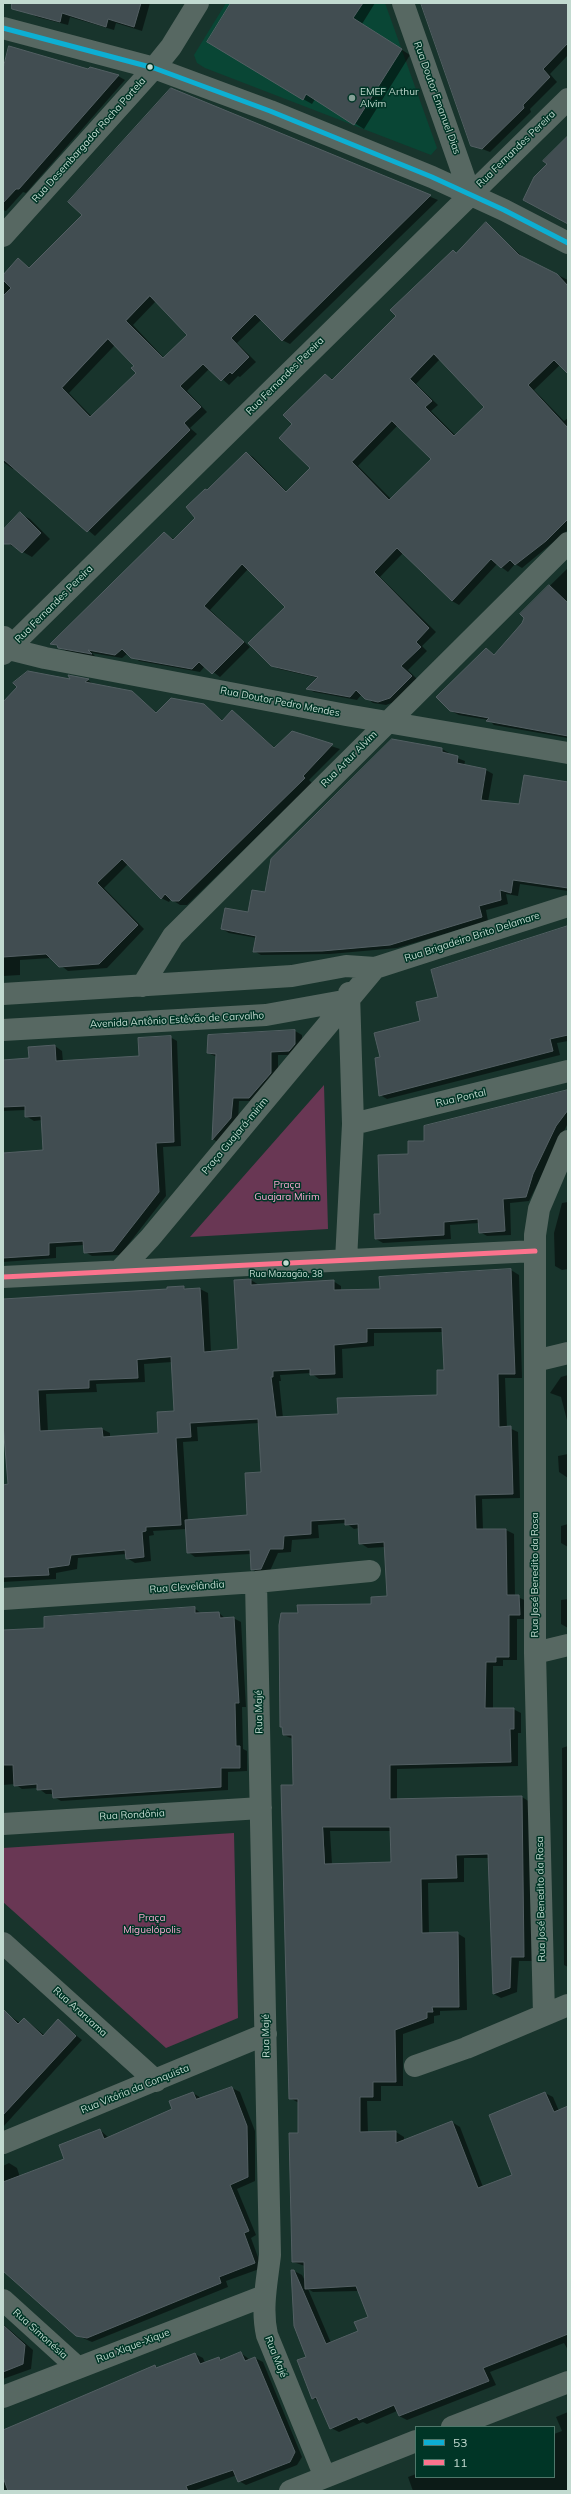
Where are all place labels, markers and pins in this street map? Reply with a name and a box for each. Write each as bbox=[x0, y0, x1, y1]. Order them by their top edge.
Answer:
unlabelled marker bbox=[145, 62, 155, 72]
place label: EMEF Arthur Alvim bbox=[360, 86, 419, 110]
marker: EMEF Arthur Alvim bbox=[347, 93, 357, 103]
marker: Rua Mazagão, 38 bbox=[281, 1258, 291, 1268]
place label: Rua Mazagão, 38 bbox=[249, 1269, 323, 1279]

